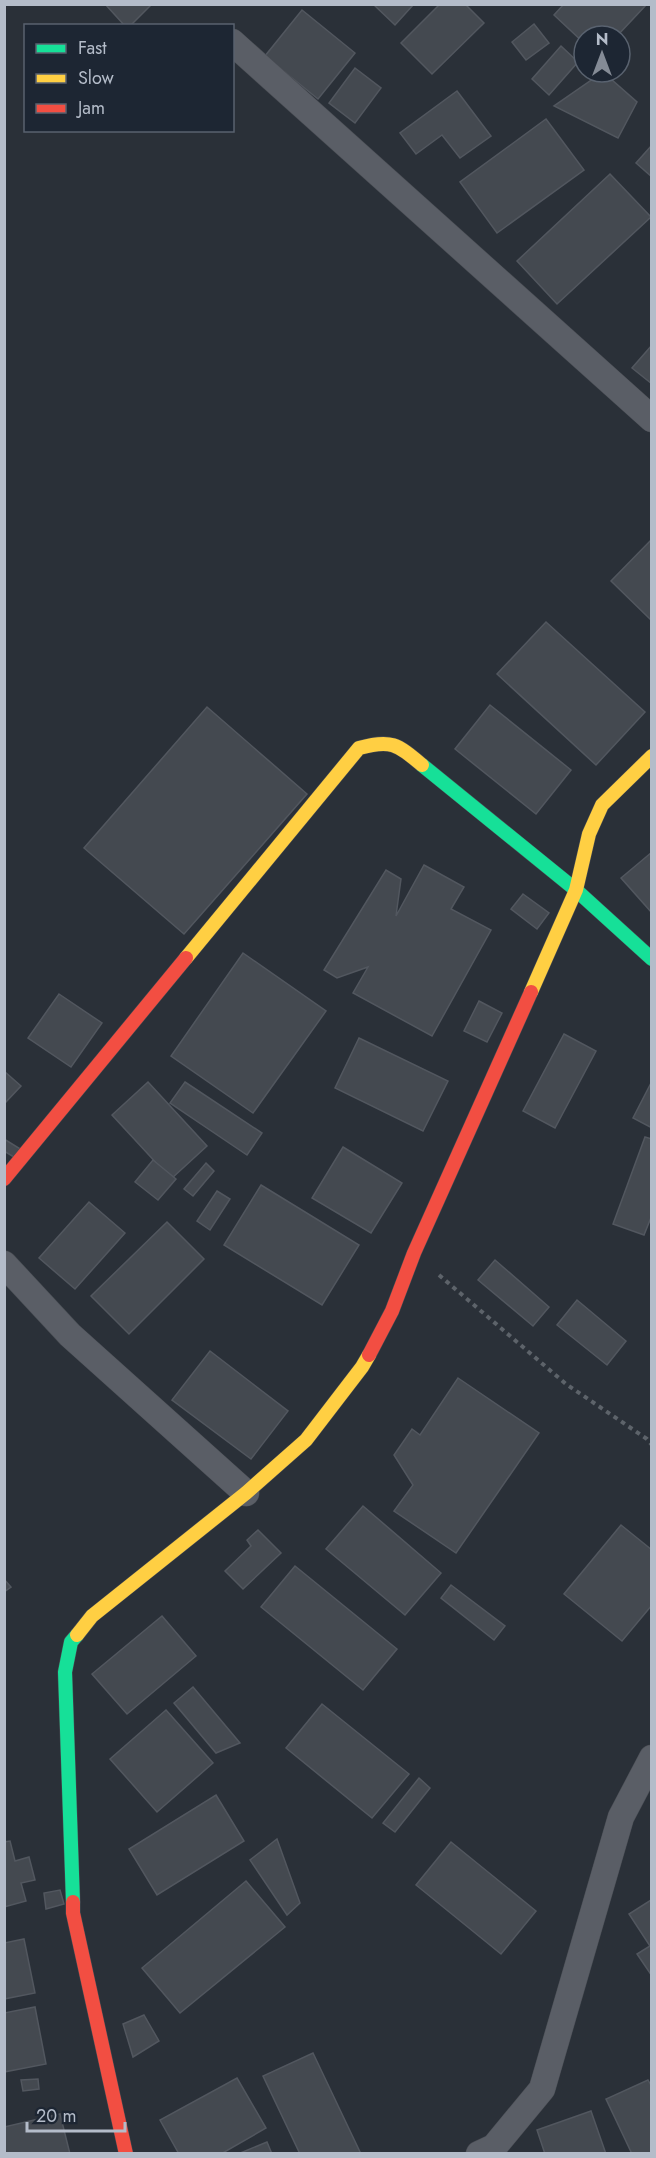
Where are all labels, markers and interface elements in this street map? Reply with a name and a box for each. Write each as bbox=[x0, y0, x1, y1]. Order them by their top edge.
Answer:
legend bbox=[24, 24, 234, 132]
north arrow bbox=[572, 24, 632, 84]
text: N bbox=[596, 28, 608, 51]
text: Fast bbox=[78, 35, 107, 61]
text: Slow bbox=[78, 65, 115, 91]
text: Jam bbox=[76, 95, 105, 121]
scale bar bbox=[27, 2095, 124, 2133]
text: 20 m bbox=[36, 2103, 76, 2129]

